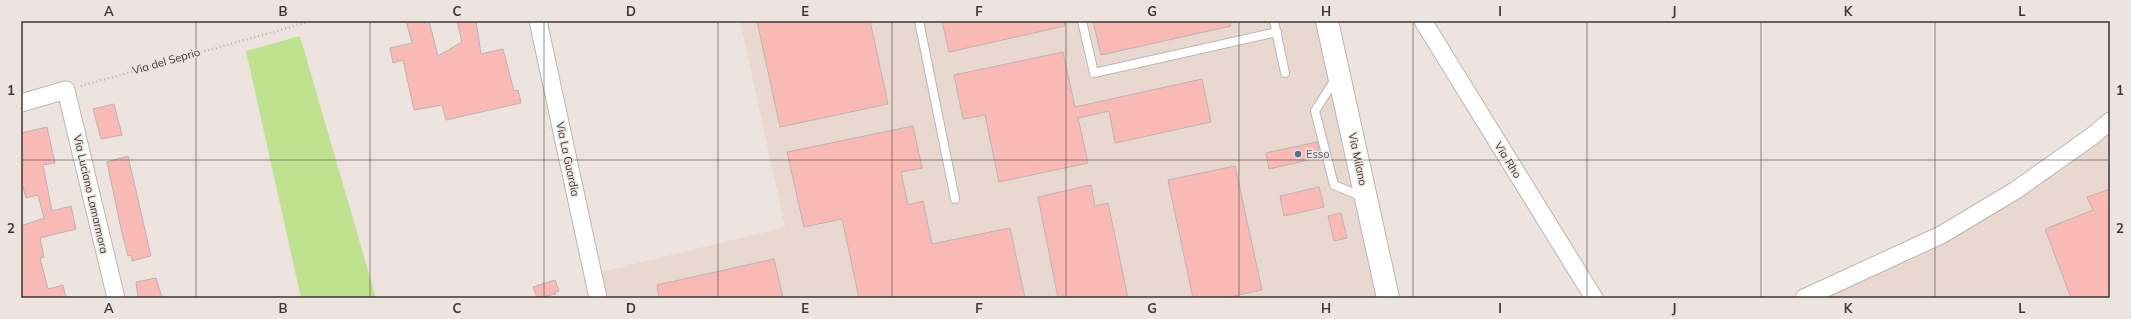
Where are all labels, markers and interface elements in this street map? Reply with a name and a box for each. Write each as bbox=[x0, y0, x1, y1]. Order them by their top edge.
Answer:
text: A bbox=[104, 3, 114, 19]
text: B bbox=[279, 3, 288, 19]
text: C bbox=[453, 3, 462, 19]
text: D bbox=[626, 3, 636, 19]
text: E bbox=[801, 3, 809, 19]
text: F bbox=[975, 3, 983, 19]
text: G bbox=[1147, 3, 1157, 19]
text: H bbox=[1321, 3, 1331, 19]
text: I bbox=[1498, 3, 1502, 19]
text: J bbox=[1672, 3, 1676, 19]
text: K bbox=[1844, 3, 1854, 19]
text: L bbox=[2018, 3, 2026, 19]
street label: Via del Seprio bbox=[130, 45, 202, 77]
text: 1 bbox=[7, 82, 15, 98]
text: 1 bbox=[2116, 82, 2124, 98]
street label: Via La Guardia bbox=[553, 120, 583, 198]
street label: Via Milano bbox=[1346, 131, 1370, 187]
street label: Via Luciano Lamarmora bbox=[71, 133, 111, 255]
street label: Via Rho bbox=[1491, 139, 1525, 181]
place label: Esso bbox=[1306, 147, 1330, 161]
marker: Esso bbox=[1293, 149, 1303, 159]
text: 2 bbox=[7, 220, 15, 236]
text: 2 bbox=[2116, 220, 2124, 236]
text: A bbox=[104, 300, 114, 316]
text: B bbox=[279, 300, 288, 316]
text: C bbox=[453, 300, 462, 316]
text: D bbox=[626, 300, 636, 316]
text: E bbox=[801, 300, 809, 316]
text: F bbox=[975, 300, 983, 316]
text: G bbox=[1147, 300, 1157, 316]
text: H bbox=[1321, 300, 1331, 316]
text: I bbox=[1498, 300, 1502, 316]
text: J bbox=[1672, 300, 1676, 316]
text: K bbox=[1844, 300, 1854, 316]
text: L bbox=[2018, 300, 2026, 316]

